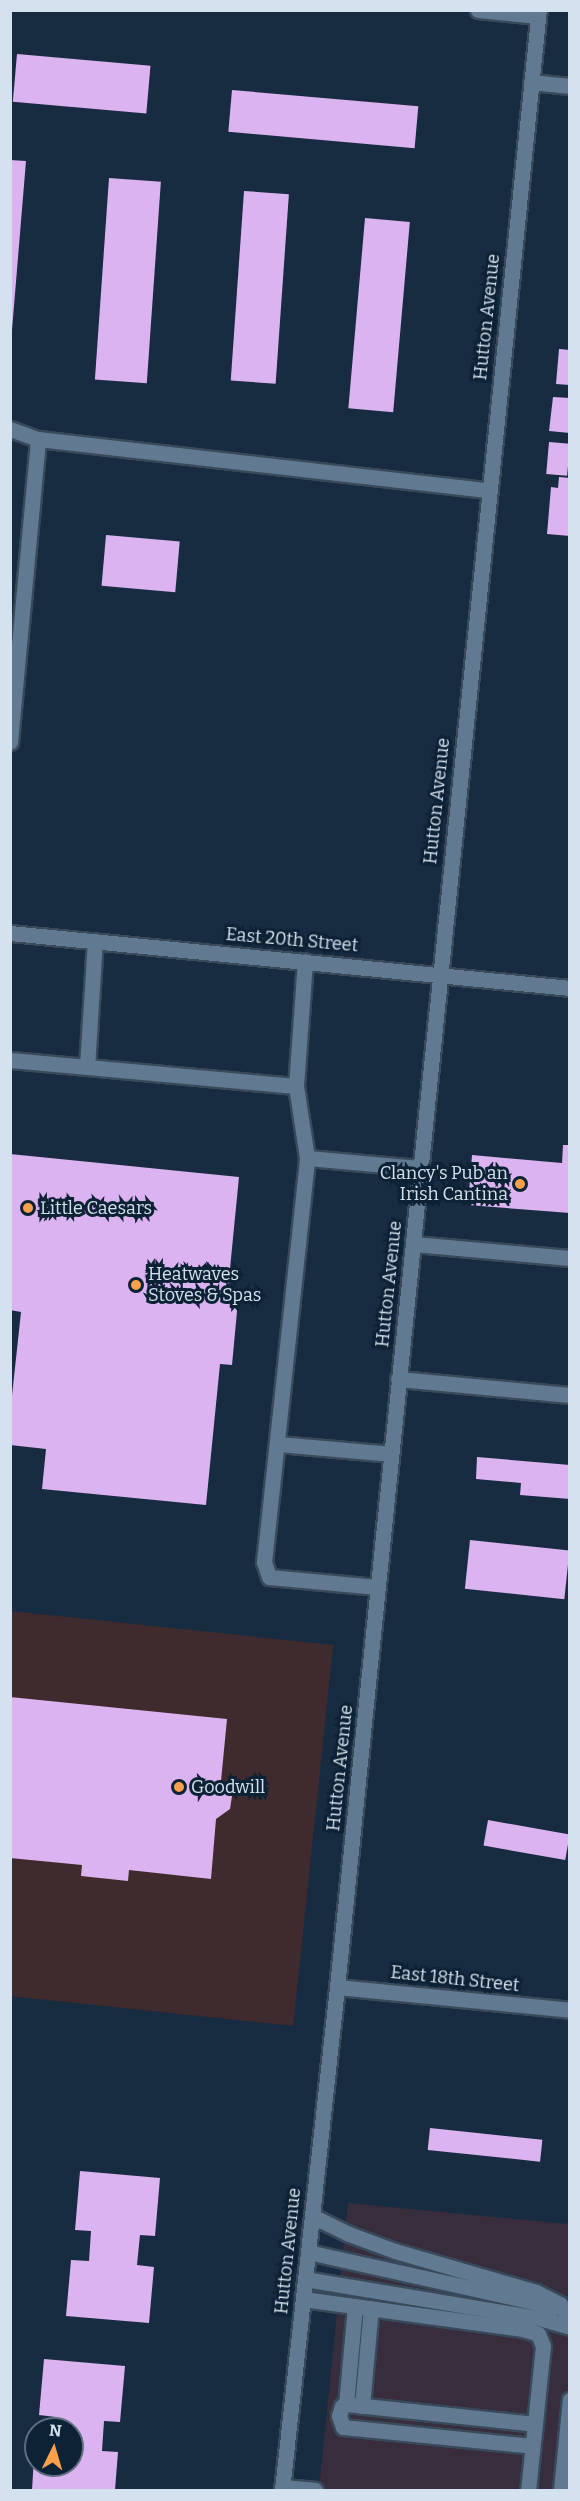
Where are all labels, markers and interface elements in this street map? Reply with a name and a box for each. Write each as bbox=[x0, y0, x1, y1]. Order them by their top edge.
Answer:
street label: Hutton Avenue bbox=[470, 253, 504, 381]
street label: Hutton Avenue bbox=[420, 737, 454, 865]
street label: East 20th Street bbox=[225, 923, 359, 957]
place label: Clancy's Pub an Irish Cantina bbox=[380, 1163, 508, 1206]
marker: Clancy's Pub an Irish Cantina bbox=[513, 1177, 527, 1191]
place label: Little Caesars bbox=[40, 1197, 152, 1219]
marker: Little Caesars bbox=[21, 1201, 35, 1215]
street label: Hutton Avenue bbox=[372, 1220, 406, 1348]
place label: Heatwaves Stoves & Spas bbox=[148, 1264, 261, 1306]
marker: Heatwaves Stoves & Spas bbox=[129, 1278, 143, 1292]
street label: Hutton Avenue bbox=[323, 1704, 357, 1832]
place label: Goodwill bbox=[191, 1776, 265, 1798]
marker: Goodwill bbox=[172, 1780, 186, 1794]
street label: East 18th Street bbox=[390, 1962, 520, 1996]
street label: Hutton Avenue bbox=[271, 2187, 305, 2315]
north arrow bbox=[24, 2417, 84, 2477]
text: N bbox=[48, 2421, 62, 2441]

